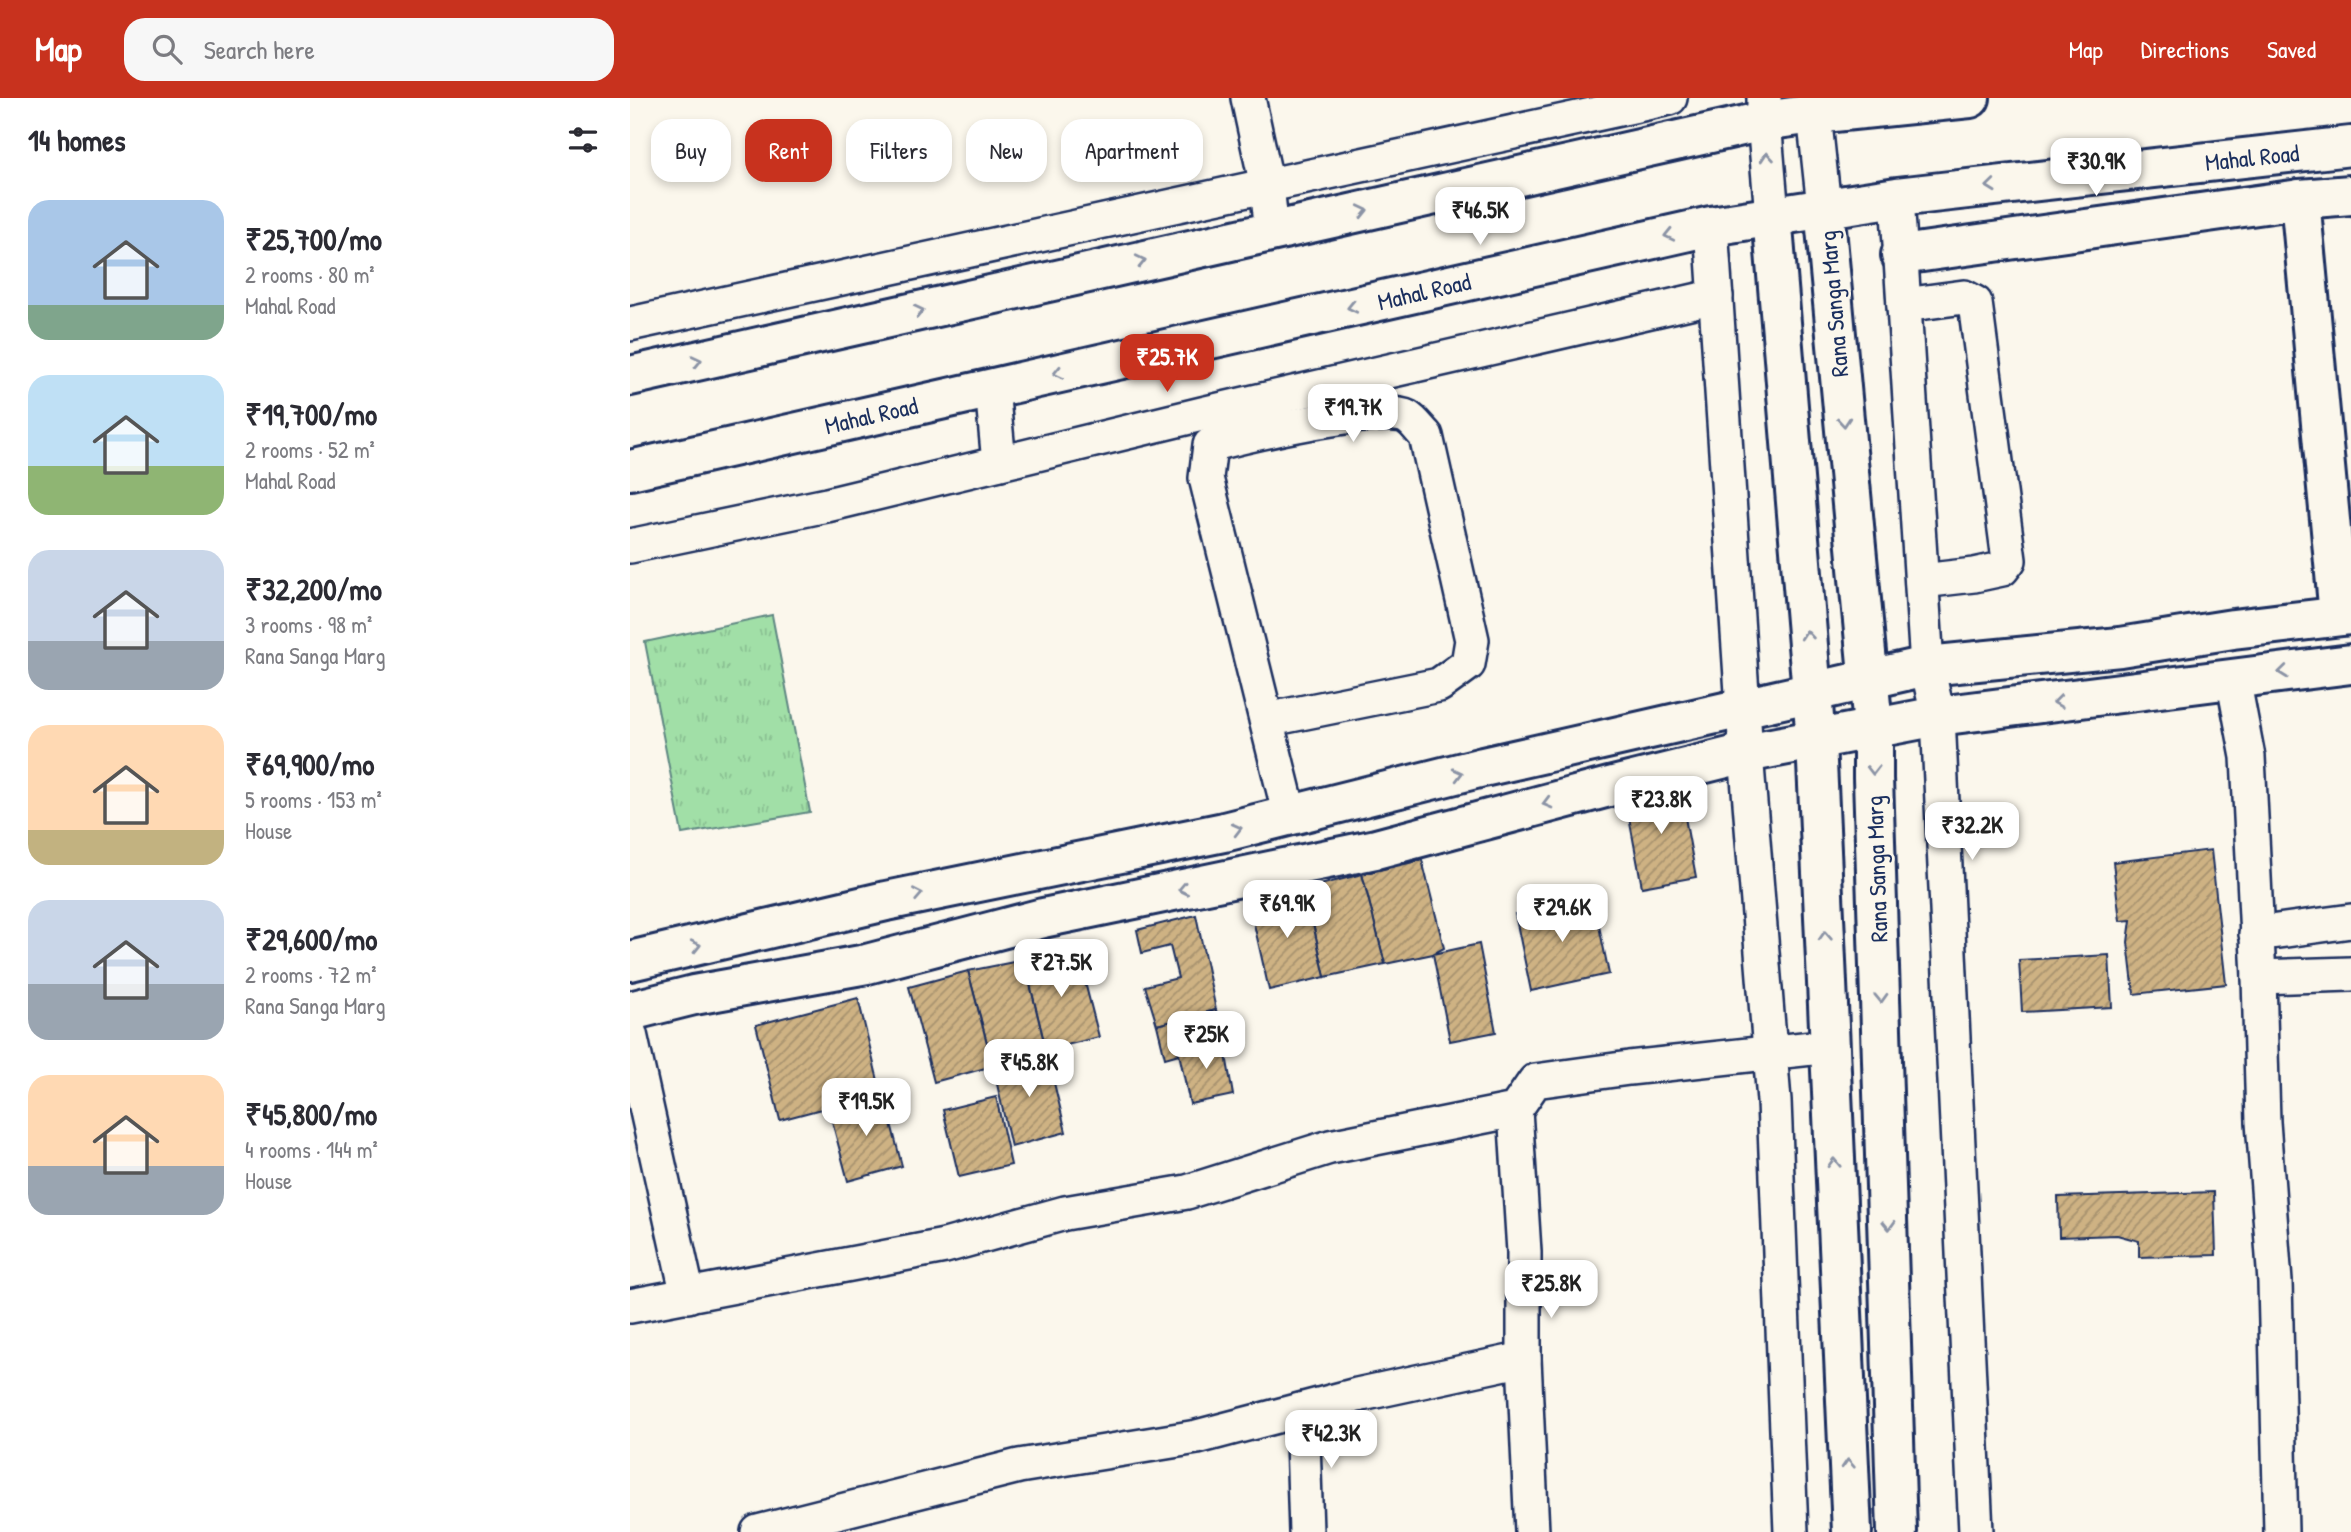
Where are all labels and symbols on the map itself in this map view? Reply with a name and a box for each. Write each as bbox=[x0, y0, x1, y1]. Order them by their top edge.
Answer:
street label: Mahal Road bbox=[2203, 136, 2301, 178]
pin: ₹30.9K bbox=[2039, 139, 2153, 198]
one-way arrow bbox=[1760, 151, 1775, 162]
one-way arrow bbox=[1985, 178, 1996, 193]
pin: ₹46.5K bbox=[1423, 188, 1537, 247]
one-way arrow bbox=[1356, 205, 1368, 220]
one-way arrow bbox=[1663, 227, 1675, 241]
street label: Rana Sanga Marg bbox=[1811, 230, 1855, 378]
one-way arrow bbox=[1135, 255, 1147, 270]
street label: Mahal Road bbox=[1374, 265, 1474, 317]
one-way arrow bbox=[1346, 298, 1358, 313]
one-way arrow bbox=[913, 305, 925, 319]
pin: ₹25.7K bbox=[1110, 334, 1224, 394]
one-way arrow bbox=[691, 355, 703, 369]
one-way arrow bbox=[1052, 365, 1064, 379]
pin: ₹19.7K bbox=[1296, 384, 1410, 444]
street label: Mahal Road bbox=[821, 389, 921, 441]
one-way arrow bbox=[1836, 416, 1851, 427]
one-way arrow bbox=[1800, 630, 1815, 641]
one-way arrow bbox=[2277, 665, 2289, 680]
one-way arrow bbox=[2052, 694, 2064, 709]
one-way arrow bbox=[1865, 765, 1881, 776]
one-way arrow bbox=[1451, 768, 1463, 782]
pin: ₹23.8K bbox=[1604, 776, 1718, 836]
one-way arrow bbox=[1541, 795, 1553, 810]
street label: Rana Sanga Marg bbox=[1857, 795, 1895, 943]
pin: ₹32.2K bbox=[1915, 802, 2029, 862]
one-way arrow bbox=[1231, 823, 1243, 837]
pin: ₹69.9K bbox=[1230, 880, 1344, 940]
one-way arrow bbox=[1177, 881, 1189, 896]
pin: ₹29.6K bbox=[1505, 884, 1619, 944]
one-way arrow bbox=[912, 888, 924, 903]
one-way arrow bbox=[1817, 930, 1832, 941]
one-way arrow bbox=[690, 939, 702, 954]
pin: ₹27.5K bbox=[1004, 940, 1118, 999]
one-way arrow bbox=[1873, 992, 1888, 1003]
pin: ₹25K bbox=[1165, 1012, 1247, 1071]
pin: ₹45.8K bbox=[972, 1040, 1086, 1099]
pin: ₹19.5K bbox=[809, 1079, 923, 1138]
one-way arrow bbox=[1827, 1157, 1842, 1168]
one-way arrow bbox=[1881, 1220, 1896, 1231]
pin: ₹25.8K bbox=[1494, 1260, 1608, 1320]
pin: ₹42.3K bbox=[1274, 1410, 1388, 1470]
one-way arrow bbox=[1841, 1458, 1856, 1469]

